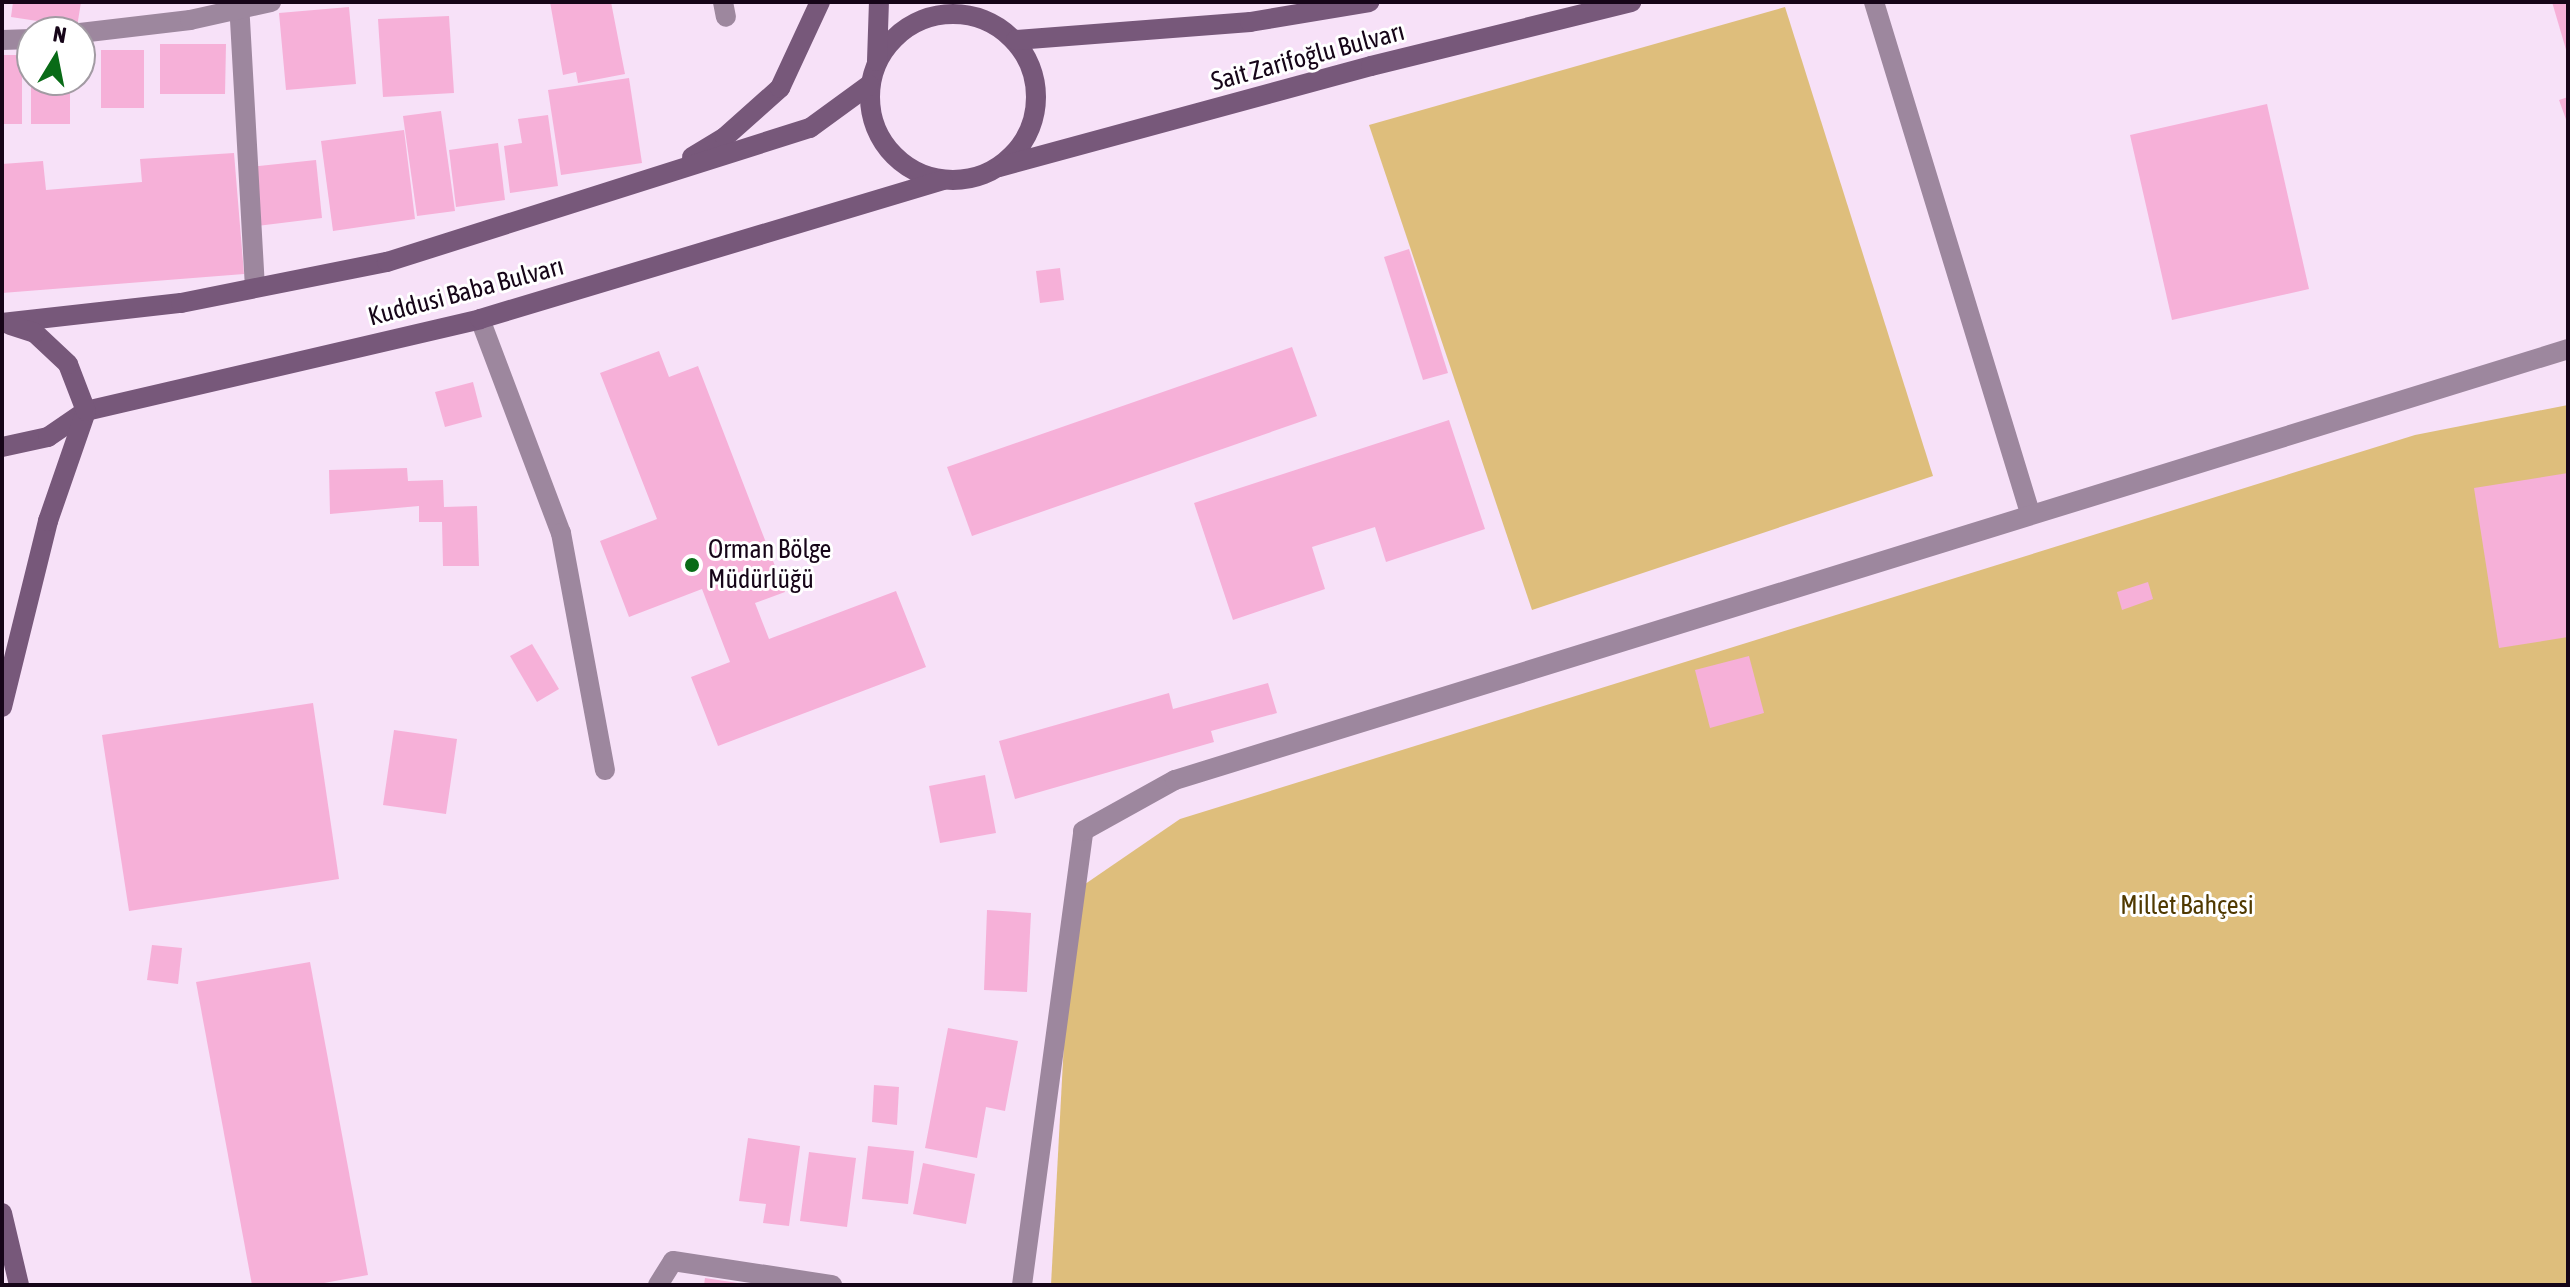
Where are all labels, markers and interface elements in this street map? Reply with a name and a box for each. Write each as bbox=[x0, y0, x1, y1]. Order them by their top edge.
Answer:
north arrow bbox=[16, 16, 96, 96]
street label: Sait Zarifoğlu Bulvarı bbox=[1208, 16, 1408, 98]
text: N bbox=[51, 20, 68, 48]
street label: Kuddusi Baba Bulvarı bbox=[365, 251, 567, 333]
place label: Orman Bölge Müdürlüğü bbox=[708, 534, 831, 596]
marker: Orman Bölge Müdürlüğü bbox=[683, 556, 701, 574]
park label: Millet Bahçesi bbox=[2120, 890, 2254, 922]

